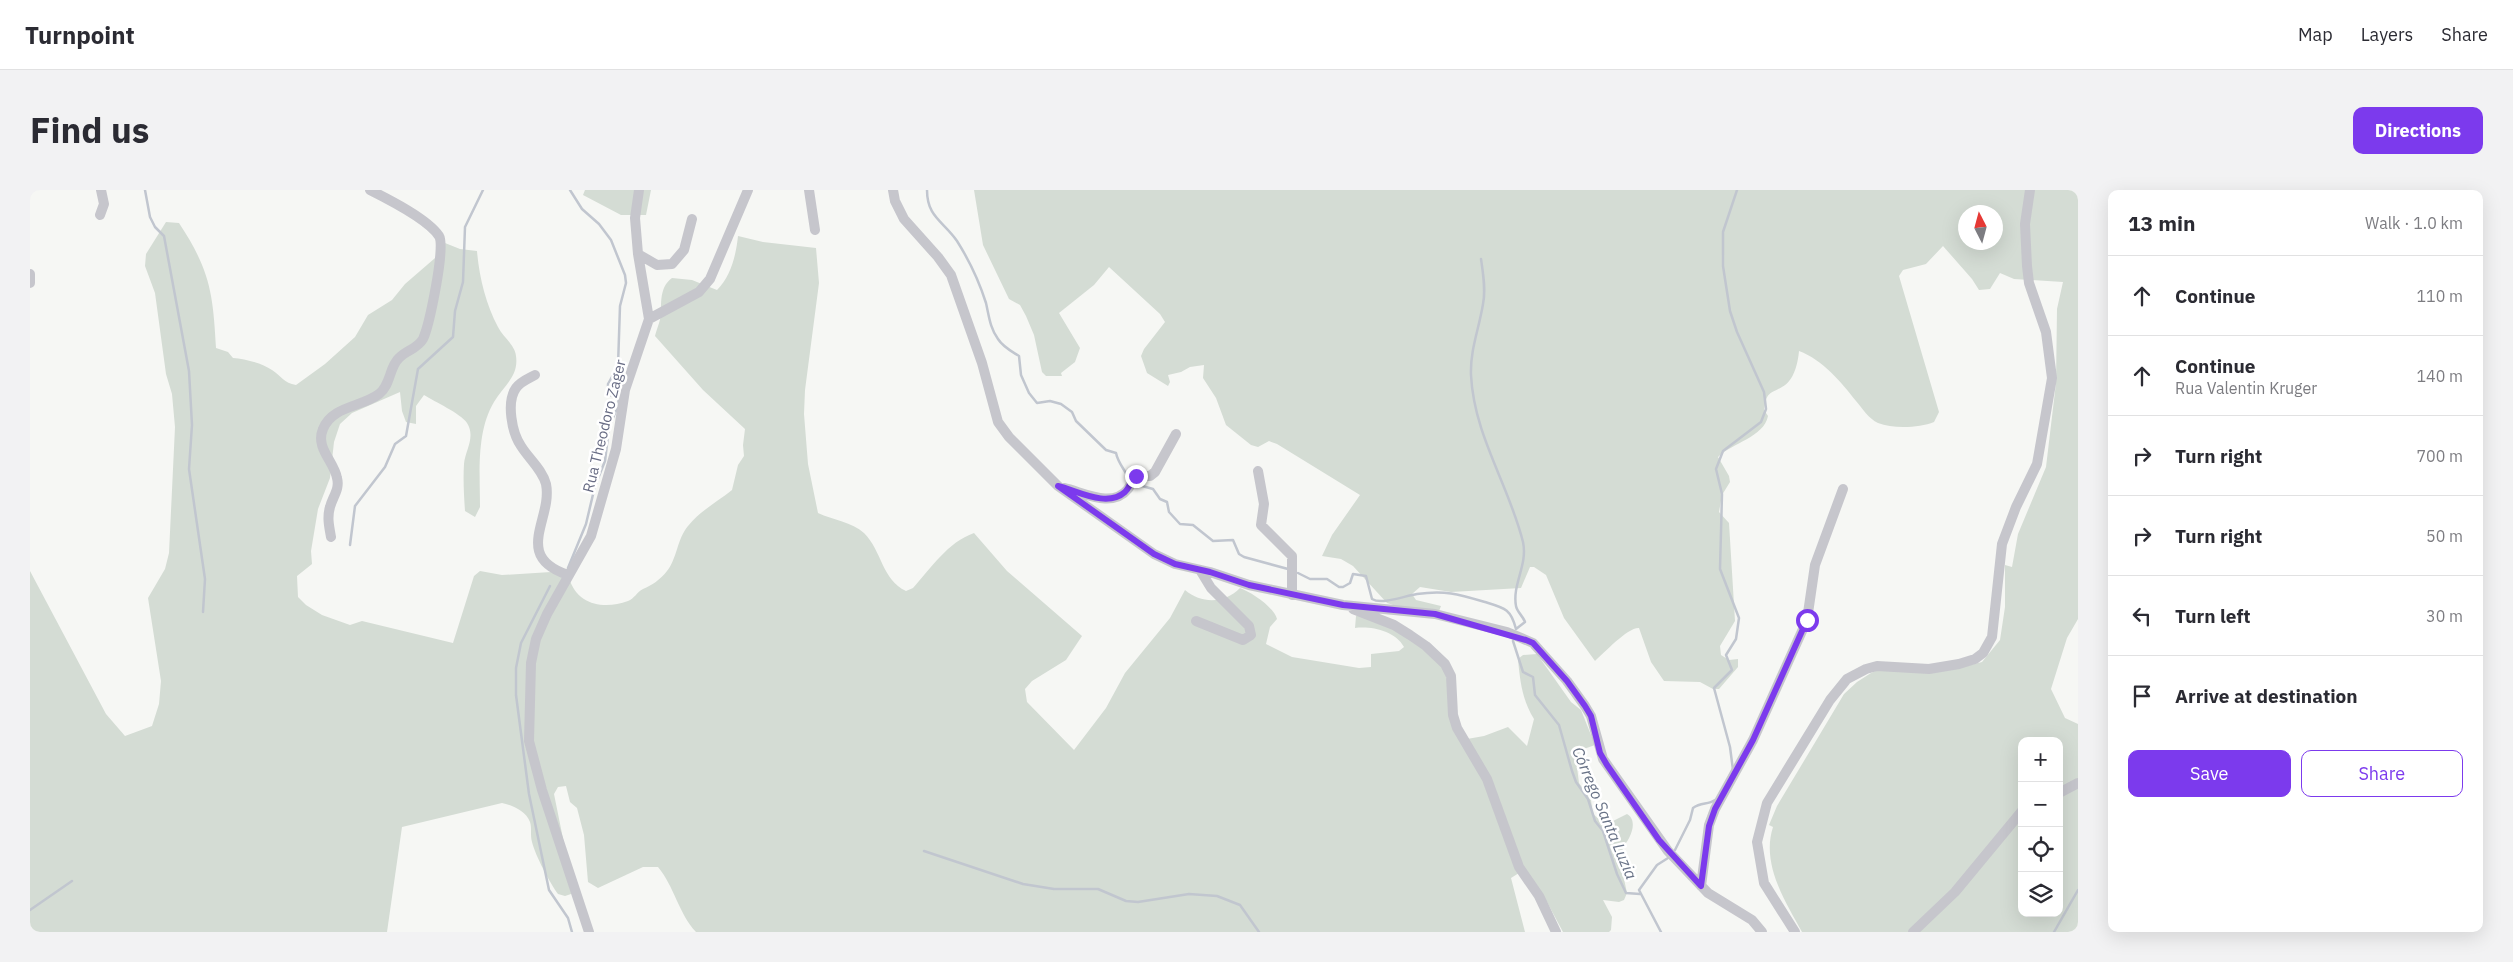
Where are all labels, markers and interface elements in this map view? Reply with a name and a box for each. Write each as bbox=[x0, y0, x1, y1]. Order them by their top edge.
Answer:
text: Turnpoint bbox=[25, 19, 135, 51]
text: Map bbox=[2298, 23, 2333, 46]
text: Layers bbox=[2361, 23, 2413, 46]
text: Share bbox=[2441, 23, 2488, 46]
text: Find us bbox=[30, 107, 149, 153]
button: Directions bbox=[2353, 107, 2483, 154]
north arrow bbox=[1958, 205, 2003, 250]
text: 13 min bbox=[2128, 209, 2195, 237]
text: Walk · 1.0 km bbox=[2365, 213, 2463, 233]
icon: ahead bbox=[2128, 282, 2156, 310]
text: Continue bbox=[2175, 284, 2255, 308]
text: 110 m bbox=[2416, 286, 2463, 306]
text: Continue bbox=[2175, 354, 2255, 378]
street label: Rua Theodoro Zager bbox=[578, 357, 630, 494]
icon: ahead bbox=[2128, 362, 2156, 390]
text: 140 m bbox=[2416, 366, 2463, 386]
text: Rua Valentin Kruger bbox=[2175, 378, 2317, 398]
icon: right bbox=[2128, 442, 2156, 470]
text: Turn right bbox=[2175, 444, 2262, 468]
text: 700 m bbox=[2416, 446, 2463, 466]
route end bbox=[1125, 465, 1148, 488]
icon: right bbox=[2128, 522, 2156, 550]
text: Turn right bbox=[2175, 524, 2262, 548]
text: 50 m bbox=[2426, 526, 2463, 546]
icon: left bbox=[2128, 602, 2156, 630]
text: Turn left bbox=[2175, 604, 2251, 628]
text: 30 m bbox=[2426, 606, 2463, 626]
route start bbox=[1796, 609, 1819, 632]
icon: arrive bbox=[2128, 682, 2156, 710]
text: Arrive at destination bbox=[2175, 684, 2358, 708]
map controls bbox=[2018, 737, 2063, 917]
button: + bbox=[2018, 737, 2063, 782]
water label: Córrego Santa Luzia bbox=[1568, 744, 1642, 882]
button: Save bbox=[2128, 750, 2291, 797]
button: Share bbox=[2301, 750, 2463, 797]
button: − bbox=[2018, 782, 2063, 827]
button: locate bbox=[2018, 827, 2063, 872]
button: layers bbox=[2018, 872, 2063, 917]

